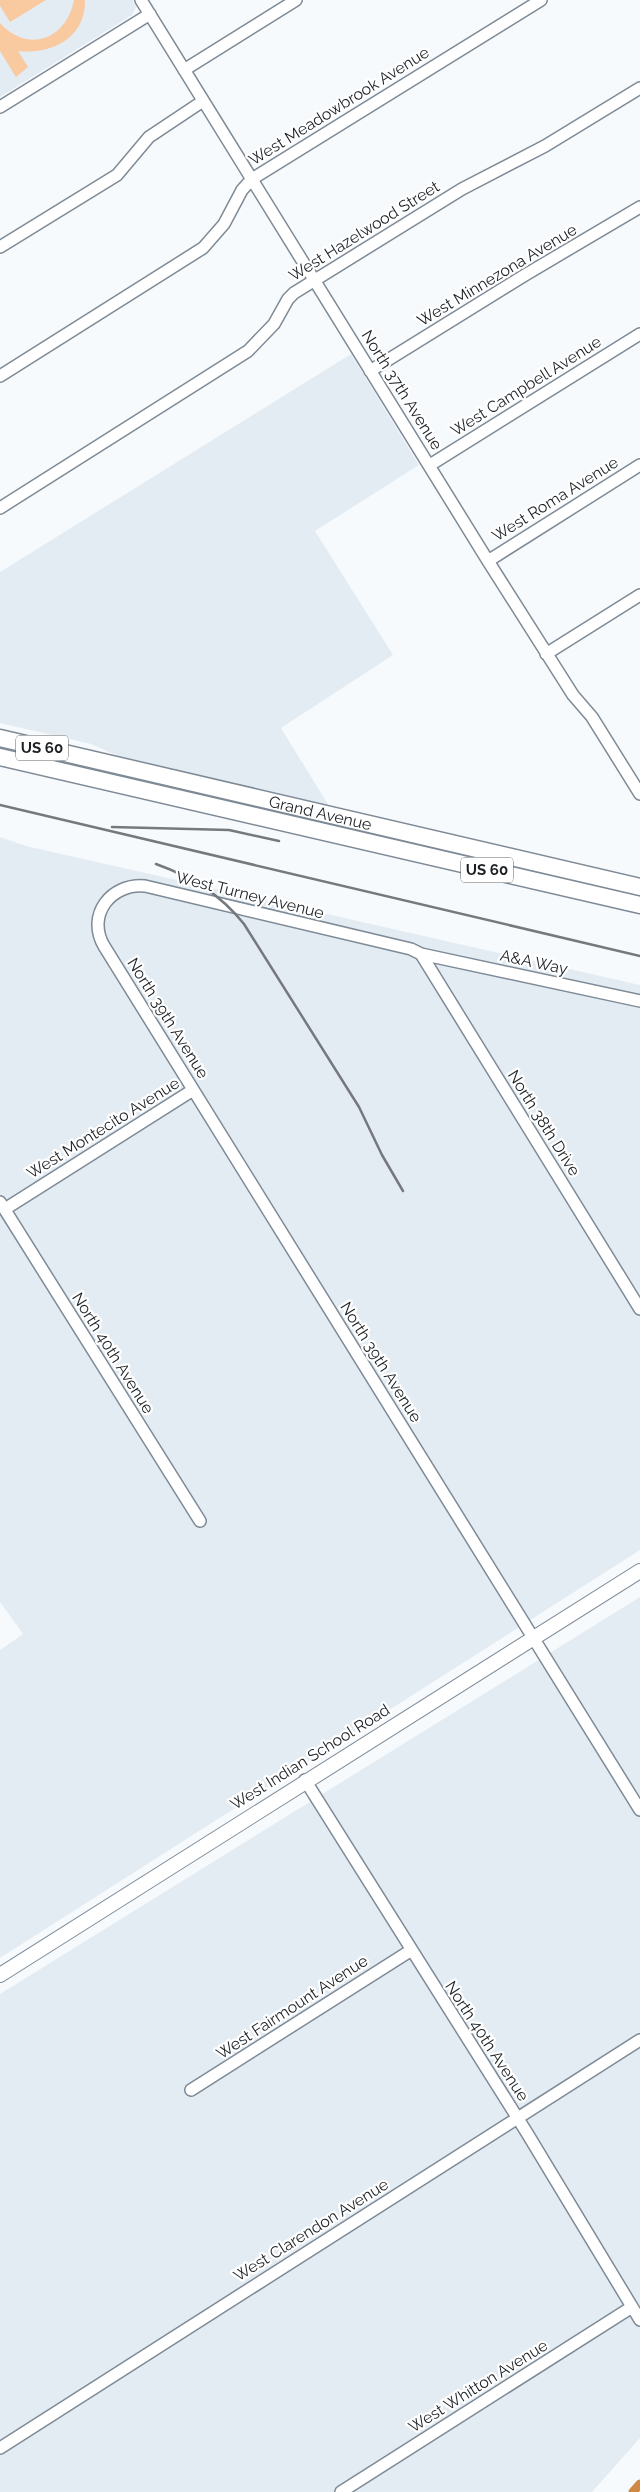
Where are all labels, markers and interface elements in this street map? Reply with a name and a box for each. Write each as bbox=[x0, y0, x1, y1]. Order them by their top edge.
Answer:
street label: West Meadowbrook Avenue bbox=[245, 43, 433, 169]
street label: West Hazelwood Street bbox=[285, 177, 443, 285]
street label: West Minnezona Avenue bbox=[414, 220, 580, 330]
street label: North 37th Avenue bbox=[357, 327, 447, 453]
street label: West Campbell Avenue bbox=[447, 332, 605, 440]
street label: West Roma Avenue bbox=[488, 452, 622, 546]
road number: US 60 bbox=[16, 736, 68, 760]
street label: Grand Avenue bbox=[267, 791, 374, 834]
road number: US 60 bbox=[461, 858, 513, 882]
street label: West Turney Avenue bbox=[174, 867, 326, 923]
street label: A&A Way bbox=[499, 946, 570, 978]
street label: North 39th Avenue bbox=[123, 954, 213, 1082]
street label: North 38th Drive bbox=[504, 1067, 584, 1179]
street label: West Montecito Avenue bbox=[23, 1073, 183, 1183]
street label: North 40th Avenue bbox=[68, 1289, 158, 1417]
street label: North 39th Avenue bbox=[336, 1298, 426, 1426]
street label: West Indian School Road bbox=[227, 1700, 393, 1814]
street label: West Fairmount Avenue bbox=[213, 1951, 371, 2063]
street label: North 40th Avenue bbox=[441, 1978, 533, 2104]
street label: West Clarendon Avenue bbox=[230, 2175, 392, 2285]
street label: West Whitton Avenue bbox=[405, 2335, 551, 2437]

